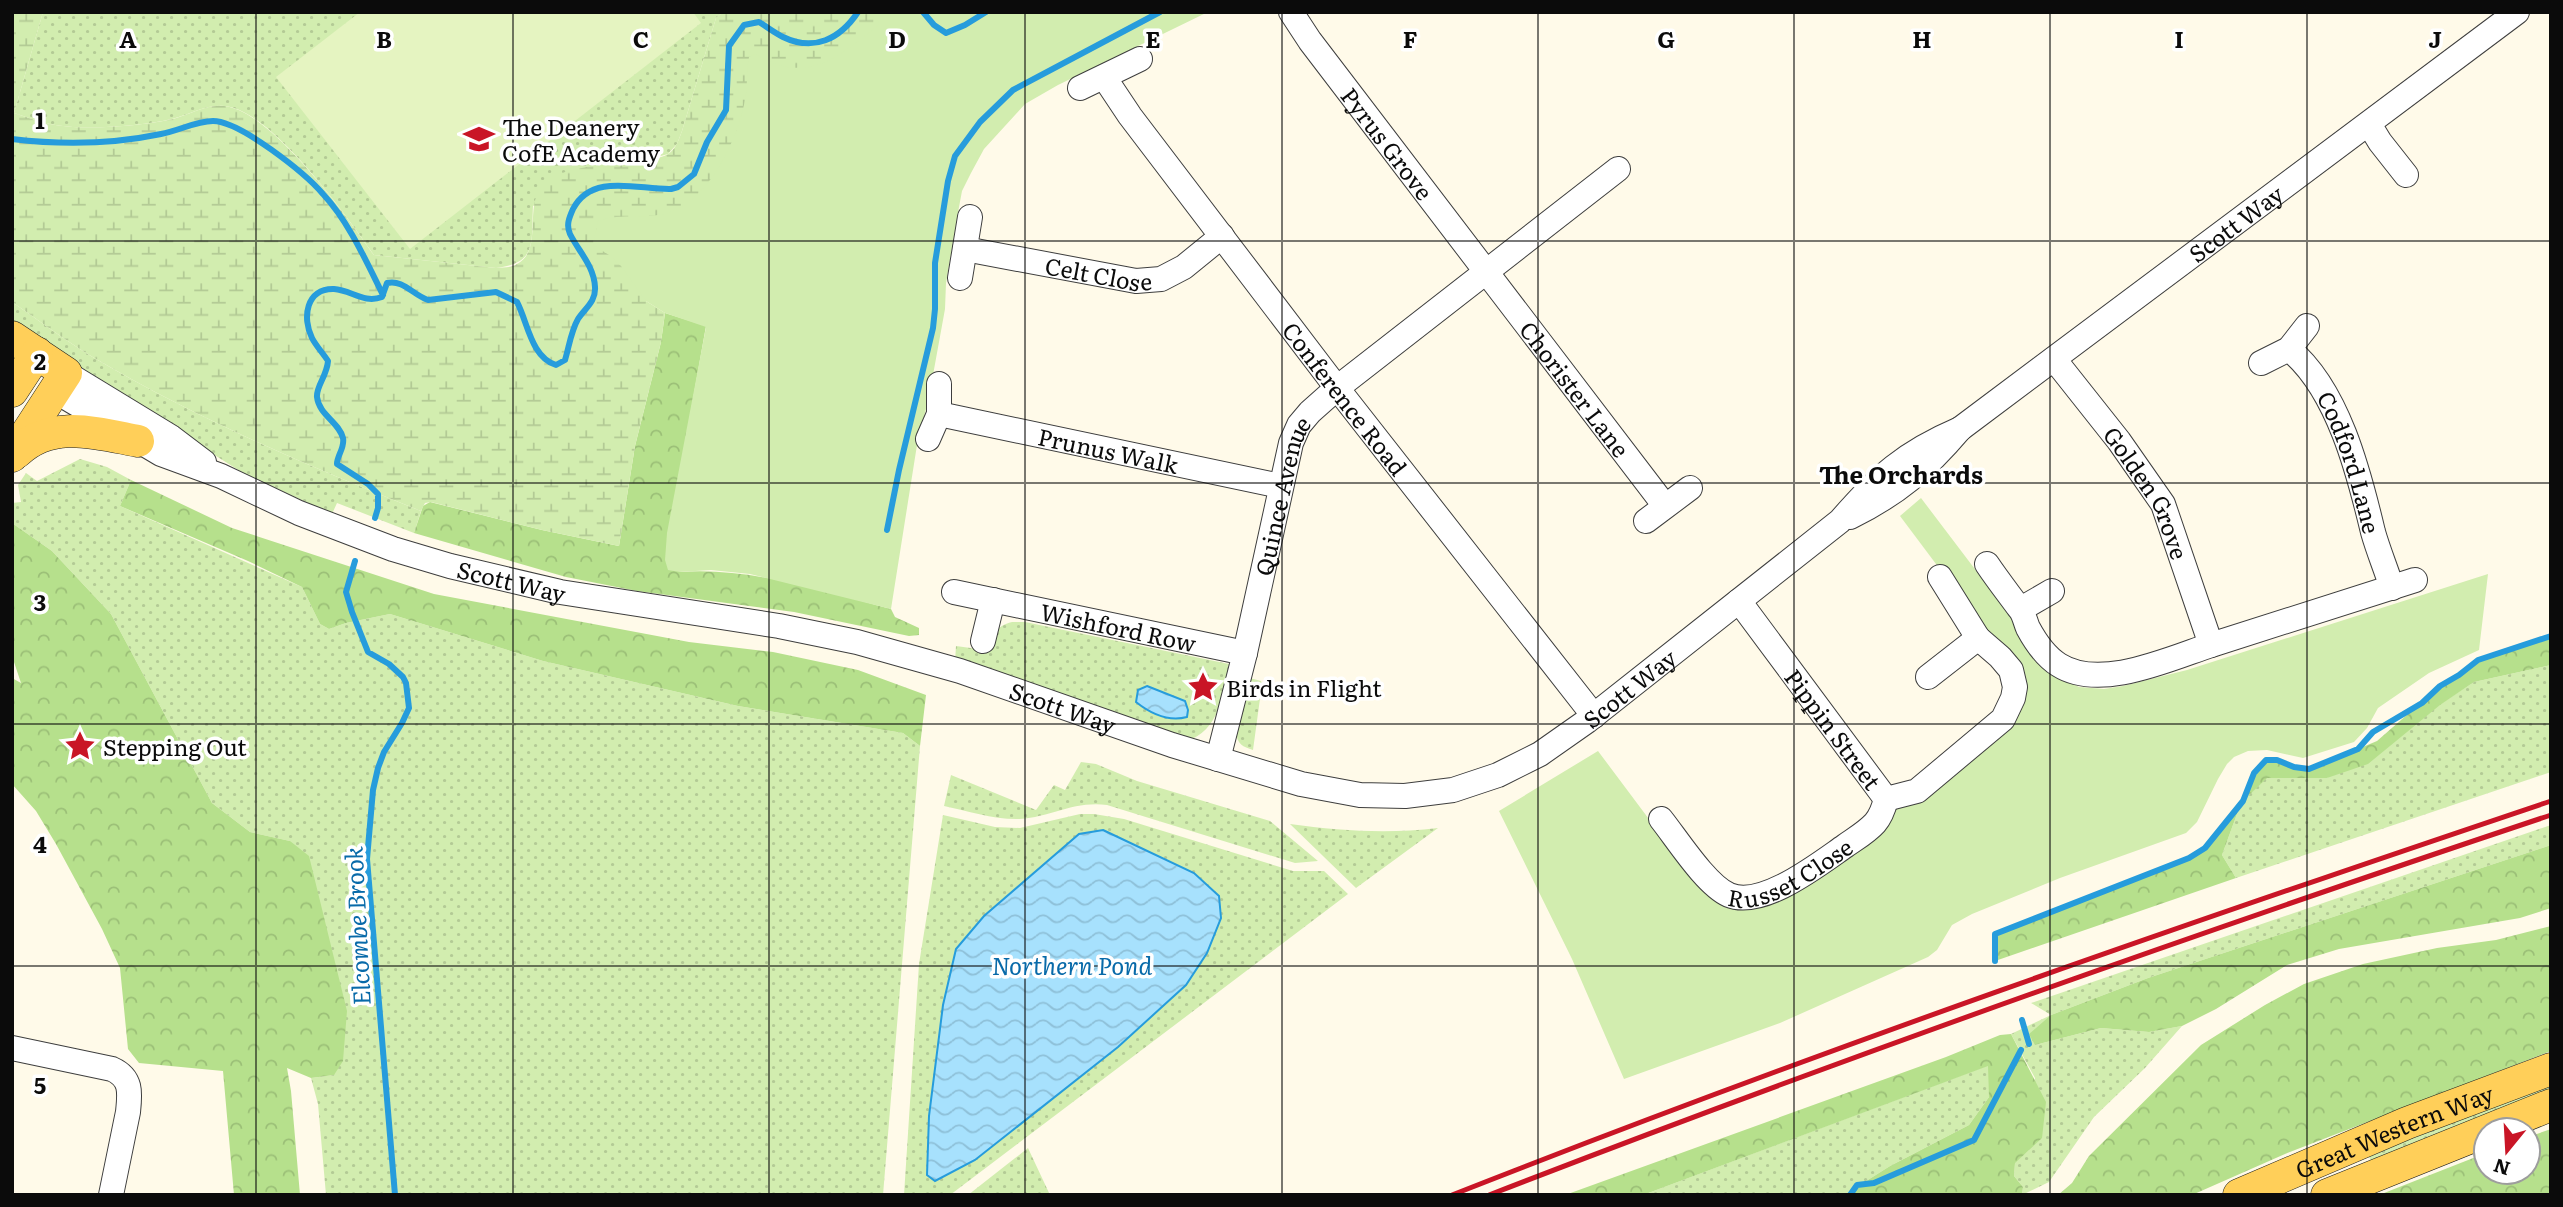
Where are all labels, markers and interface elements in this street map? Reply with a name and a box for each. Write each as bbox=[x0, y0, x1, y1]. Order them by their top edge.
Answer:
text: A bbox=[119, 21, 137, 55]
text: B bbox=[376, 21, 392, 55]
text: C bbox=[633, 21, 649, 55]
text: D bbox=[888, 21, 906, 55]
text: E bbox=[1145, 21, 1161, 55]
text: F bbox=[1403, 21, 1418, 55]
text: G bbox=[1657, 21, 1675, 55]
text: H bbox=[1912, 21, 1932, 55]
text: I bbox=[2174, 21, 2184, 55]
text: J bbox=[2428, 21, 2442, 55]
street label: Pyrus Grove bbox=[1334, 80, 1442, 206]
text: 1 bbox=[35, 102, 45, 136]
place label: The Deanery CofE Academy bbox=[502, 109, 661, 169]
school or university icon: The Deanery CofE Academy bbox=[462, 122, 496, 156]
street label: Scott Way bbox=[2181, 176, 2290, 270]
street label: Celt Close bbox=[1043, 247, 1153, 298]
street label: Chorister Lane bbox=[1512, 313, 1638, 464]
street label: Conference Road bbox=[1275, 314, 1416, 482]
text: 2 bbox=[34, 343, 46, 377]
street label: Codford Lane bbox=[2310, 384, 2390, 537]
street label: Quince Avenue bbox=[1245, 407, 1318, 579]
street label: Prunus Walk bbox=[1035, 418, 1182, 481]
street label: Golden Grove bbox=[2096, 418, 2198, 564]
district label: The Orchards bbox=[1819, 456, 1983, 491]
street label: Scott Way bbox=[454, 551, 570, 610]
text: 3 bbox=[34, 584, 46, 618]
street label: Wishford Row bbox=[1037, 594, 1200, 659]
street label: Scott Way bbox=[1575, 640, 1684, 735]
street label: Pippin Street bbox=[1777, 661, 1890, 797]
place icon: Birds in Flight bbox=[1186, 670, 1220, 704]
place label: Birds in Flight bbox=[1226, 670, 1382, 704]
street label: Scott Way bbox=[1005, 673, 1121, 741]
place icon: Stepping Out bbox=[63, 729, 97, 763]
place label: Stepping Out bbox=[103, 729, 247, 763]
text: 4 bbox=[33, 826, 47, 860]
street label: Russet Close bbox=[1725, 829, 1859, 915]
water label: Elcombe Brook bbox=[334, 845, 378, 1006]
water label: Northern Pond bbox=[992, 947, 1153, 982]
text: 5 bbox=[34, 1067, 46, 1101]
street label: Great Western Way bbox=[2290, 1075, 2499, 1186]
north arrow bbox=[2472, 1116, 2542, 1186]
text: N bbox=[2489, 1152, 2513, 1184]

